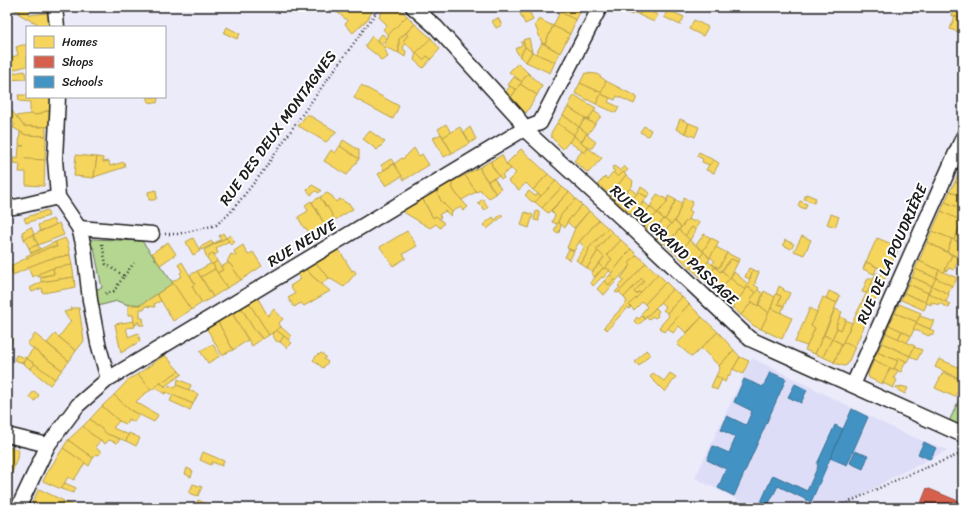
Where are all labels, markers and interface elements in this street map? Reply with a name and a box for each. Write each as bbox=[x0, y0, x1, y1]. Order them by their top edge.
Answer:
legend bbox=[26, 26, 166, 98]
text: Homes bbox=[62, 31, 98, 53]
street label: RUE DES DEUX MONTAGNES bbox=[212, 44, 344, 211]
text: Shops bbox=[62, 51, 93, 73]
text: Schools bbox=[62, 71, 103, 93]
street label: RUE DU GRAND PASSAGE bbox=[604, 178, 745, 313]
street label: RUE DE LA POUDRIÈRE bbox=[849, 178, 935, 328]
street label: RUE NEUVE bbox=[262, 211, 343, 274]

